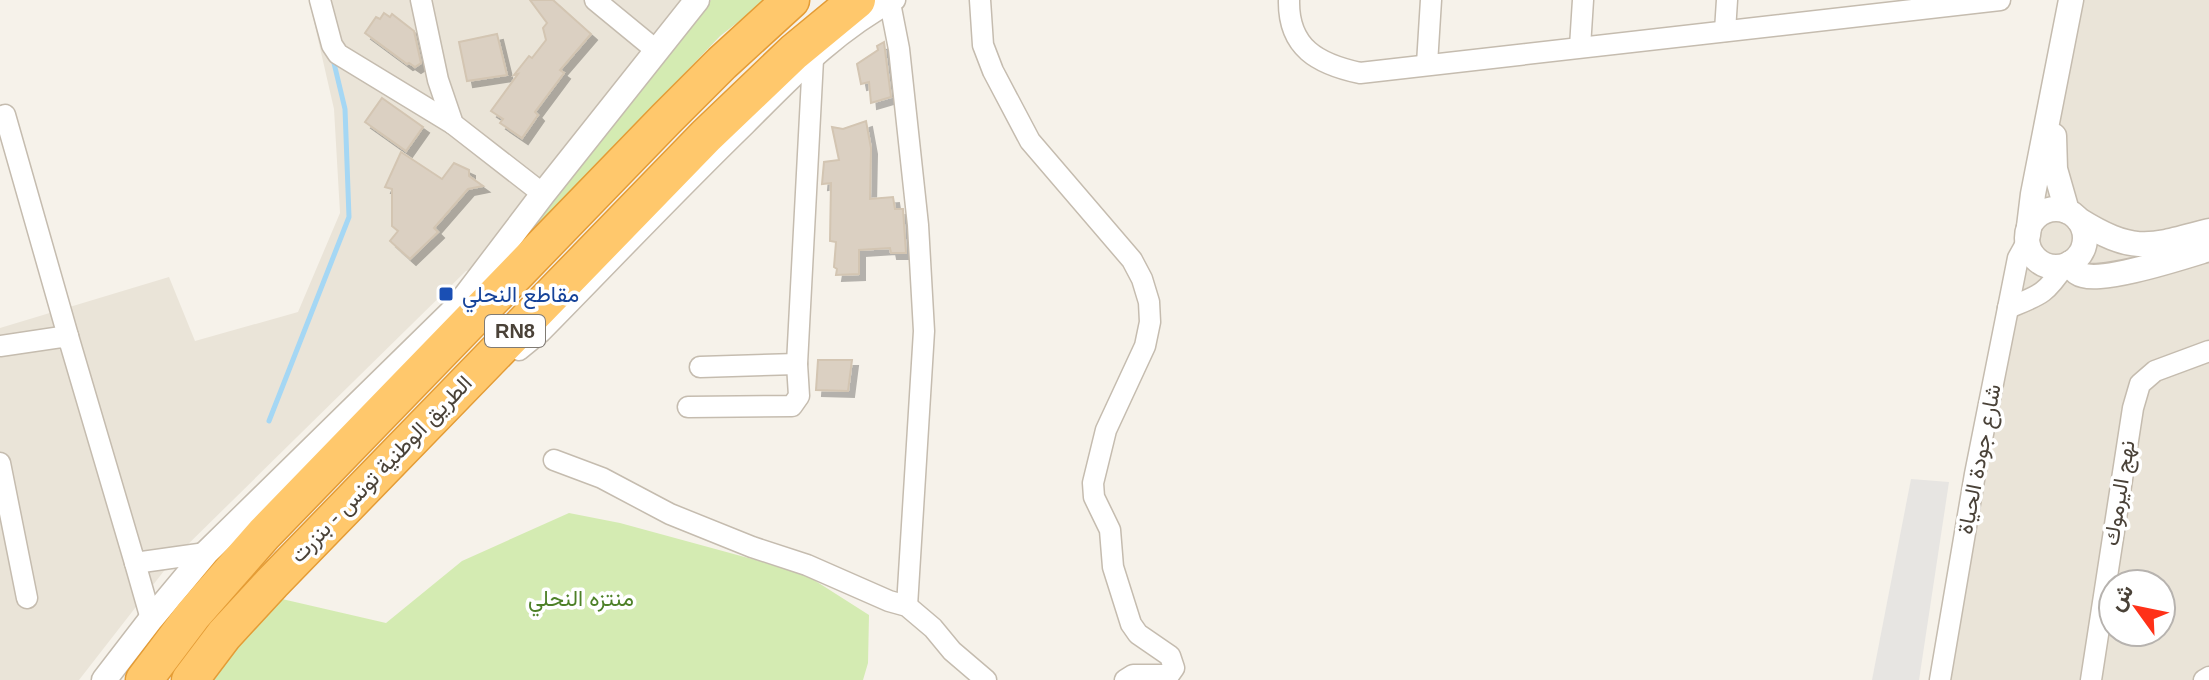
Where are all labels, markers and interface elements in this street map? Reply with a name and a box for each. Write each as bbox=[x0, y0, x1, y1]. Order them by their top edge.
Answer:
place label: مقاطع النحلي bbox=[462, 282, 579, 313]
marker: مقاطع النحلي bbox=[437, 285, 455, 303]
road number: RN8 bbox=[485, 315, 545, 347]
street label: الطريق الوطنية تونس - بنزرت bbox=[285, 370, 477, 568]
street label: شارع جودة الحياة bbox=[1952, 382, 2008, 536]
street label: نهج اليرموك bbox=[2098, 439, 2142, 548]
north arrow bbox=[2097, 568, 2177, 648]
text: ش bbox=[2103, 579, 2139, 616]
park label: منتزه النحلي bbox=[528, 586, 634, 617]

